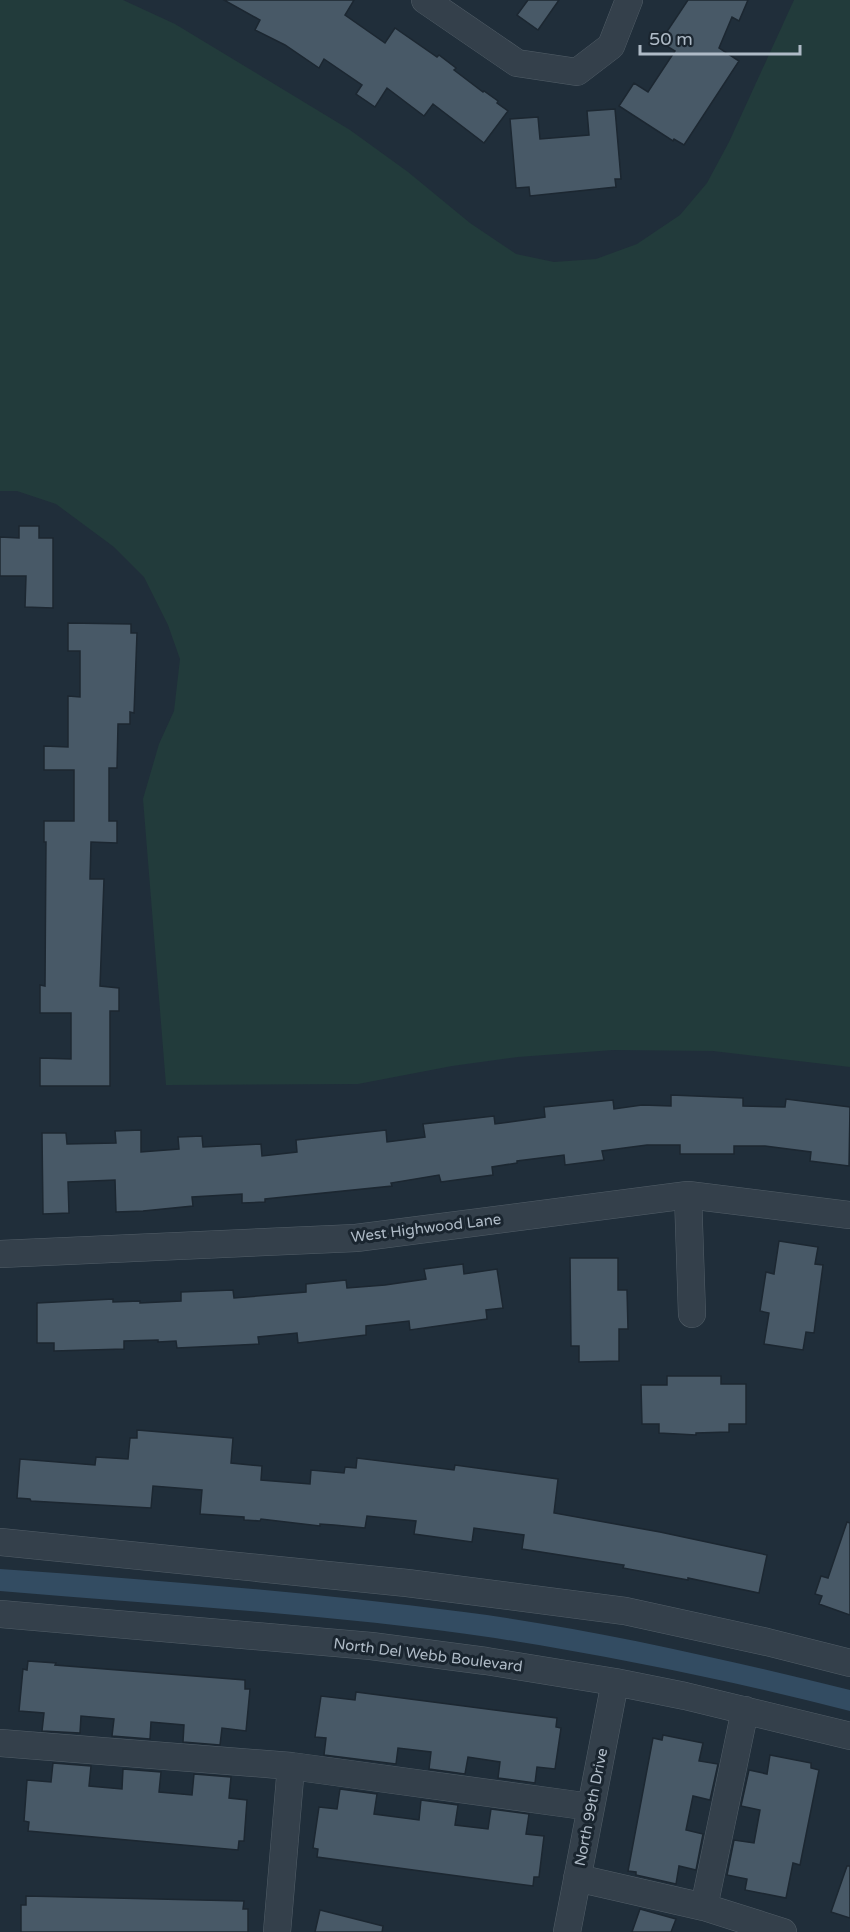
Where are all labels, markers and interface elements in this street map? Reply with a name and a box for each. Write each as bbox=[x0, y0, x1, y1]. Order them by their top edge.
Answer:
scale bar bbox=[640, 18, 800, 56]
text: 50 m bbox=[649, 28, 693, 50]
street label: West Highwood Lane bbox=[350, 1210, 502, 1246]
street label: North Del Webb Boulevard bbox=[332, 1634, 524, 1676]
street label: North 99th Drive bbox=[571, 1746, 611, 1868]

